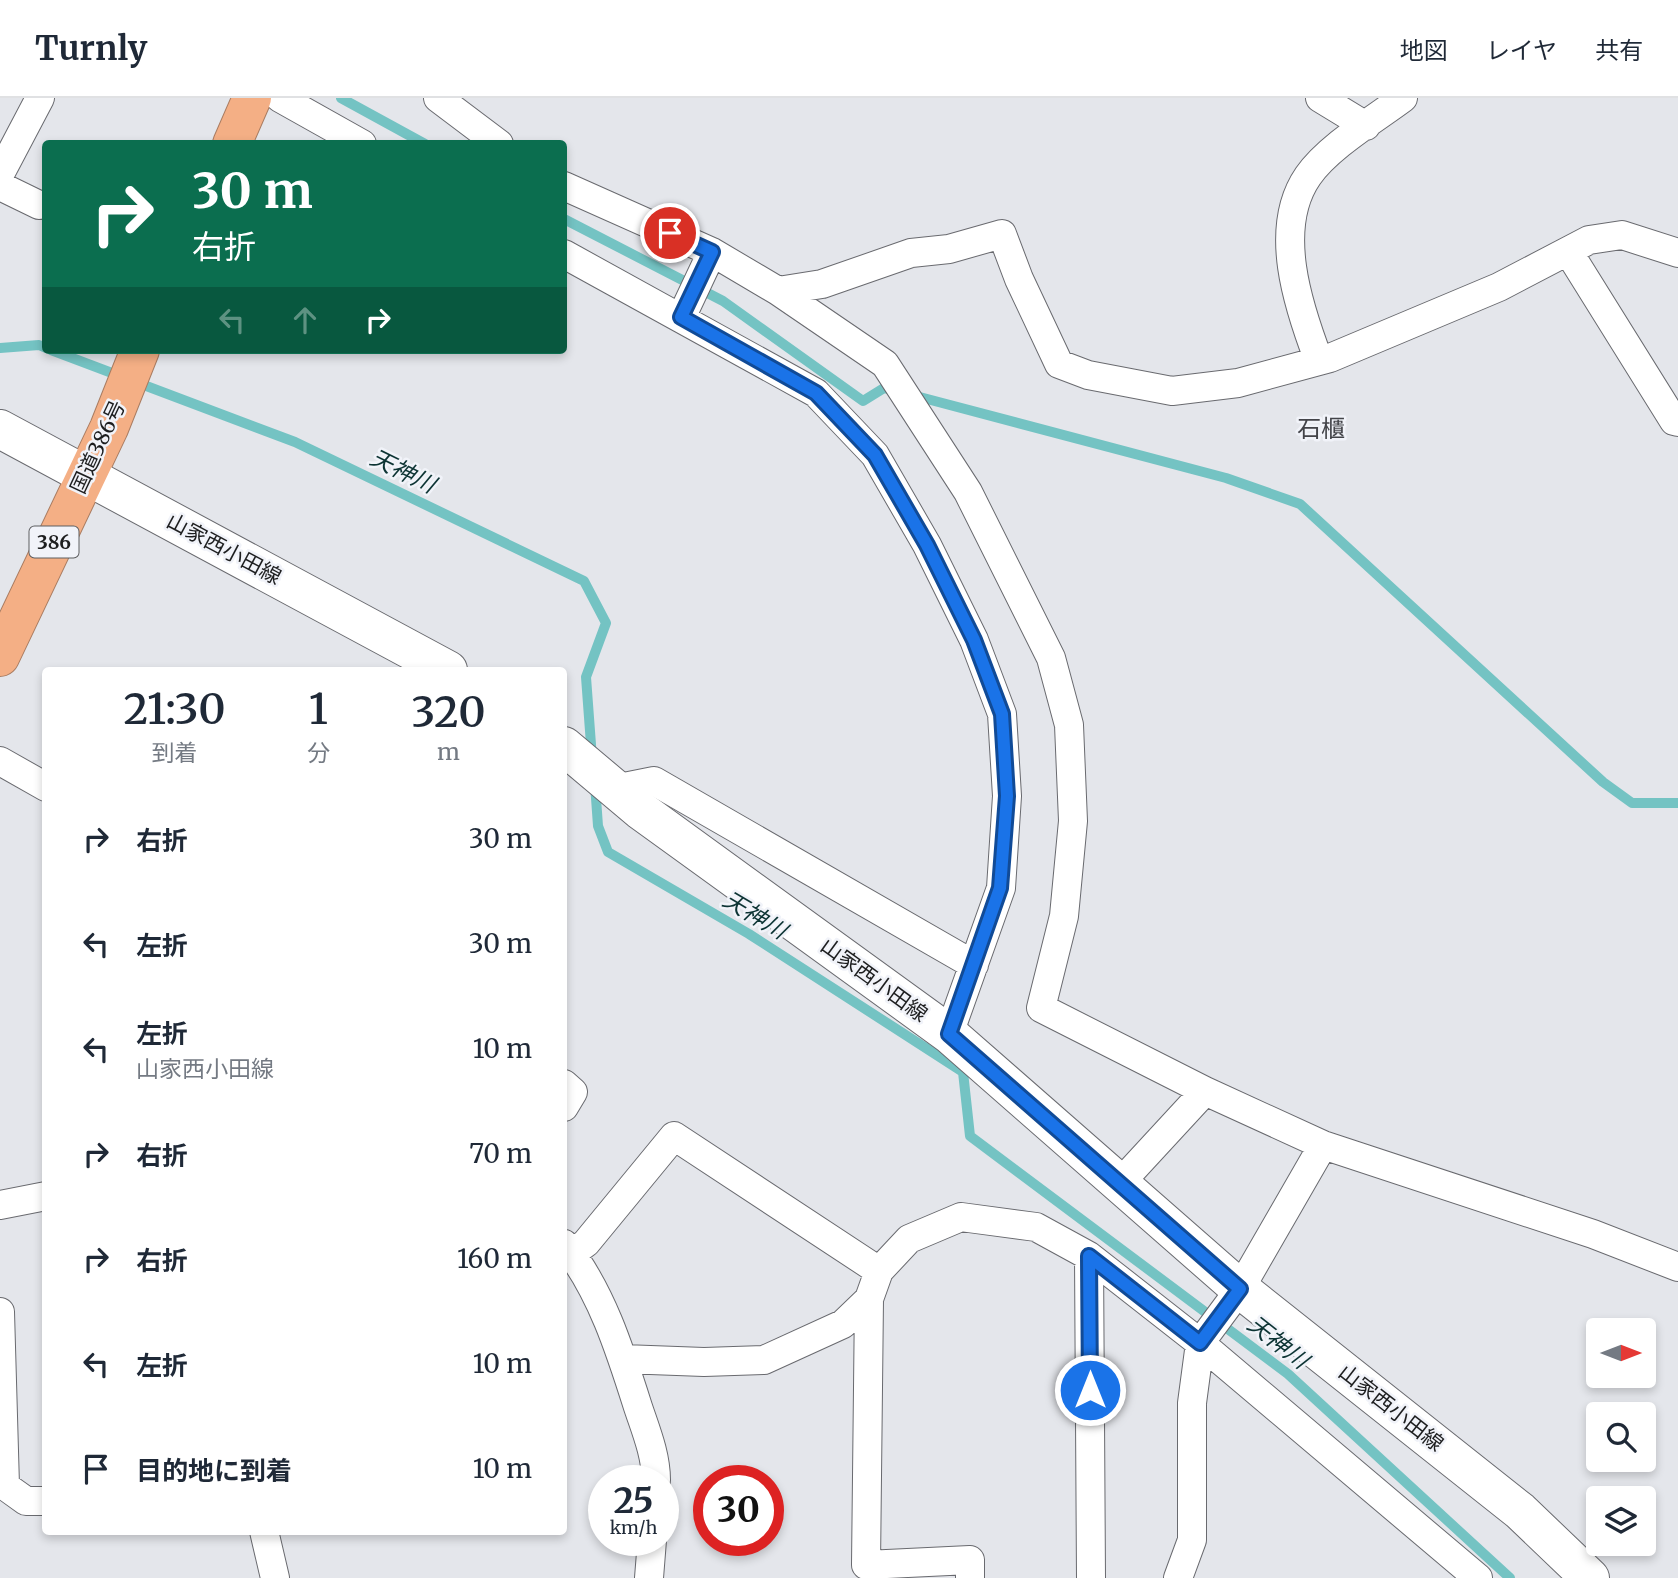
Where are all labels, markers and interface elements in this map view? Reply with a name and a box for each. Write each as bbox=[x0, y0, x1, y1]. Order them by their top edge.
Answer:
text: Turnly bbox=[35, 28, 147, 69]
text: 地図 bbox=[1400, 35, 1448, 66]
text: レイヤ bbox=[1486, 35, 1557, 66]
text: 共有 bbox=[1595, 35, 1643, 66]
text: 30 m bbox=[192, 160, 313, 221]
icon: right bbox=[77, 168, 168, 259]
pin bbox=[640, 203, 700, 263]
icon: arrive bbox=[651, 214, 689, 252]
text: 右折 bbox=[192, 227, 256, 267]
icon: left bbox=[213, 301, 251, 339]
icon: ahead bbox=[286, 301, 324, 339]
icon: right bbox=[359, 301, 397, 339]
street label: 国道386号 bbox=[64, 396, 131, 498]
district label: 石櫃 bbox=[1297, 413, 1345, 444]
water label: 天神川 bbox=[366, 442, 443, 500]
street label: 山家西小田線 bbox=[162, 507, 286, 590]
road number: 386 bbox=[30, 526, 78, 558]
text: 21:30 bbox=[123, 683, 226, 735]
text: 1 bbox=[309, 683, 328, 735]
text: 320 bbox=[411, 686, 486, 738]
text: m bbox=[437, 737, 460, 766]
text: 到着 bbox=[151, 738, 197, 767]
text: 分 bbox=[307, 738, 330, 767]
icon: right bbox=[77, 820, 115, 858]
text: 30 m bbox=[469, 822, 532, 855]
text: 右折 bbox=[136, 824, 188, 857]
water label: 天神川 bbox=[718, 884, 795, 946]
icon: left bbox=[77, 925, 115, 963]
text: 30 m bbox=[469, 927, 532, 960]
text: 左折 bbox=[136, 929, 188, 962]
street label: 山家西小田線 bbox=[815, 932, 933, 1028]
text: 左折 bbox=[136, 1017, 188, 1050]
icon: left bbox=[77, 1030, 115, 1068]
text: 10 m bbox=[473, 1032, 532, 1065]
text: 山家西小田線 bbox=[136, 1054, 274, 1083]
icon: right bbox=[77, 1135, 115, 1173]
text: 70 m bbox=[469, 1137, 532, 1170]
text: 右折 bbox=[136, 1139, 188, 1172]
icon: right bbox=[77, 1240, 115, 1278]
text: 160 m bbox=[457, 1242, 532, 1275]
text: 右折 bbox=[136, 1244, 188, 1277]
water label: 天神川 bbox=[1242, 1309, 1317, 1376]
north arrow bbox=[1586, 1318, 1656, 1388]
map controls bbox=[1586, 1318, 1656, 1556]
icon: left bbox=[77, 1345, 115, 1383]
text: 10 m bbox=[473, 1347, 532, 1380]
text: 左折 bbox=[136, 1349, 188, 1382]
position arrow bbox=[1053, 1353, 1127, 1427]
street label: 山家西小田線 bbox=[1333, 1358, 1449, 1457]
button: search bbox=[1586, 1402, 1656, 1472]
icon: arrive bbox=[77, 1450, 115, 1488]
text: 10 m bbox=[473, 1452, 532, 1485]
text: 目的地に到着 bbox=[136, 1454, 292, 1487]
speed limit sign: 30 bbox=[693, 1465, 784, 1556]
text: 25 bbox=[613, 1479, 654, 1523]
button: layers bbox=[1586, 1486, 1656, 1556]
text: km/h bbox=[610, 1516, 657, 1539]

